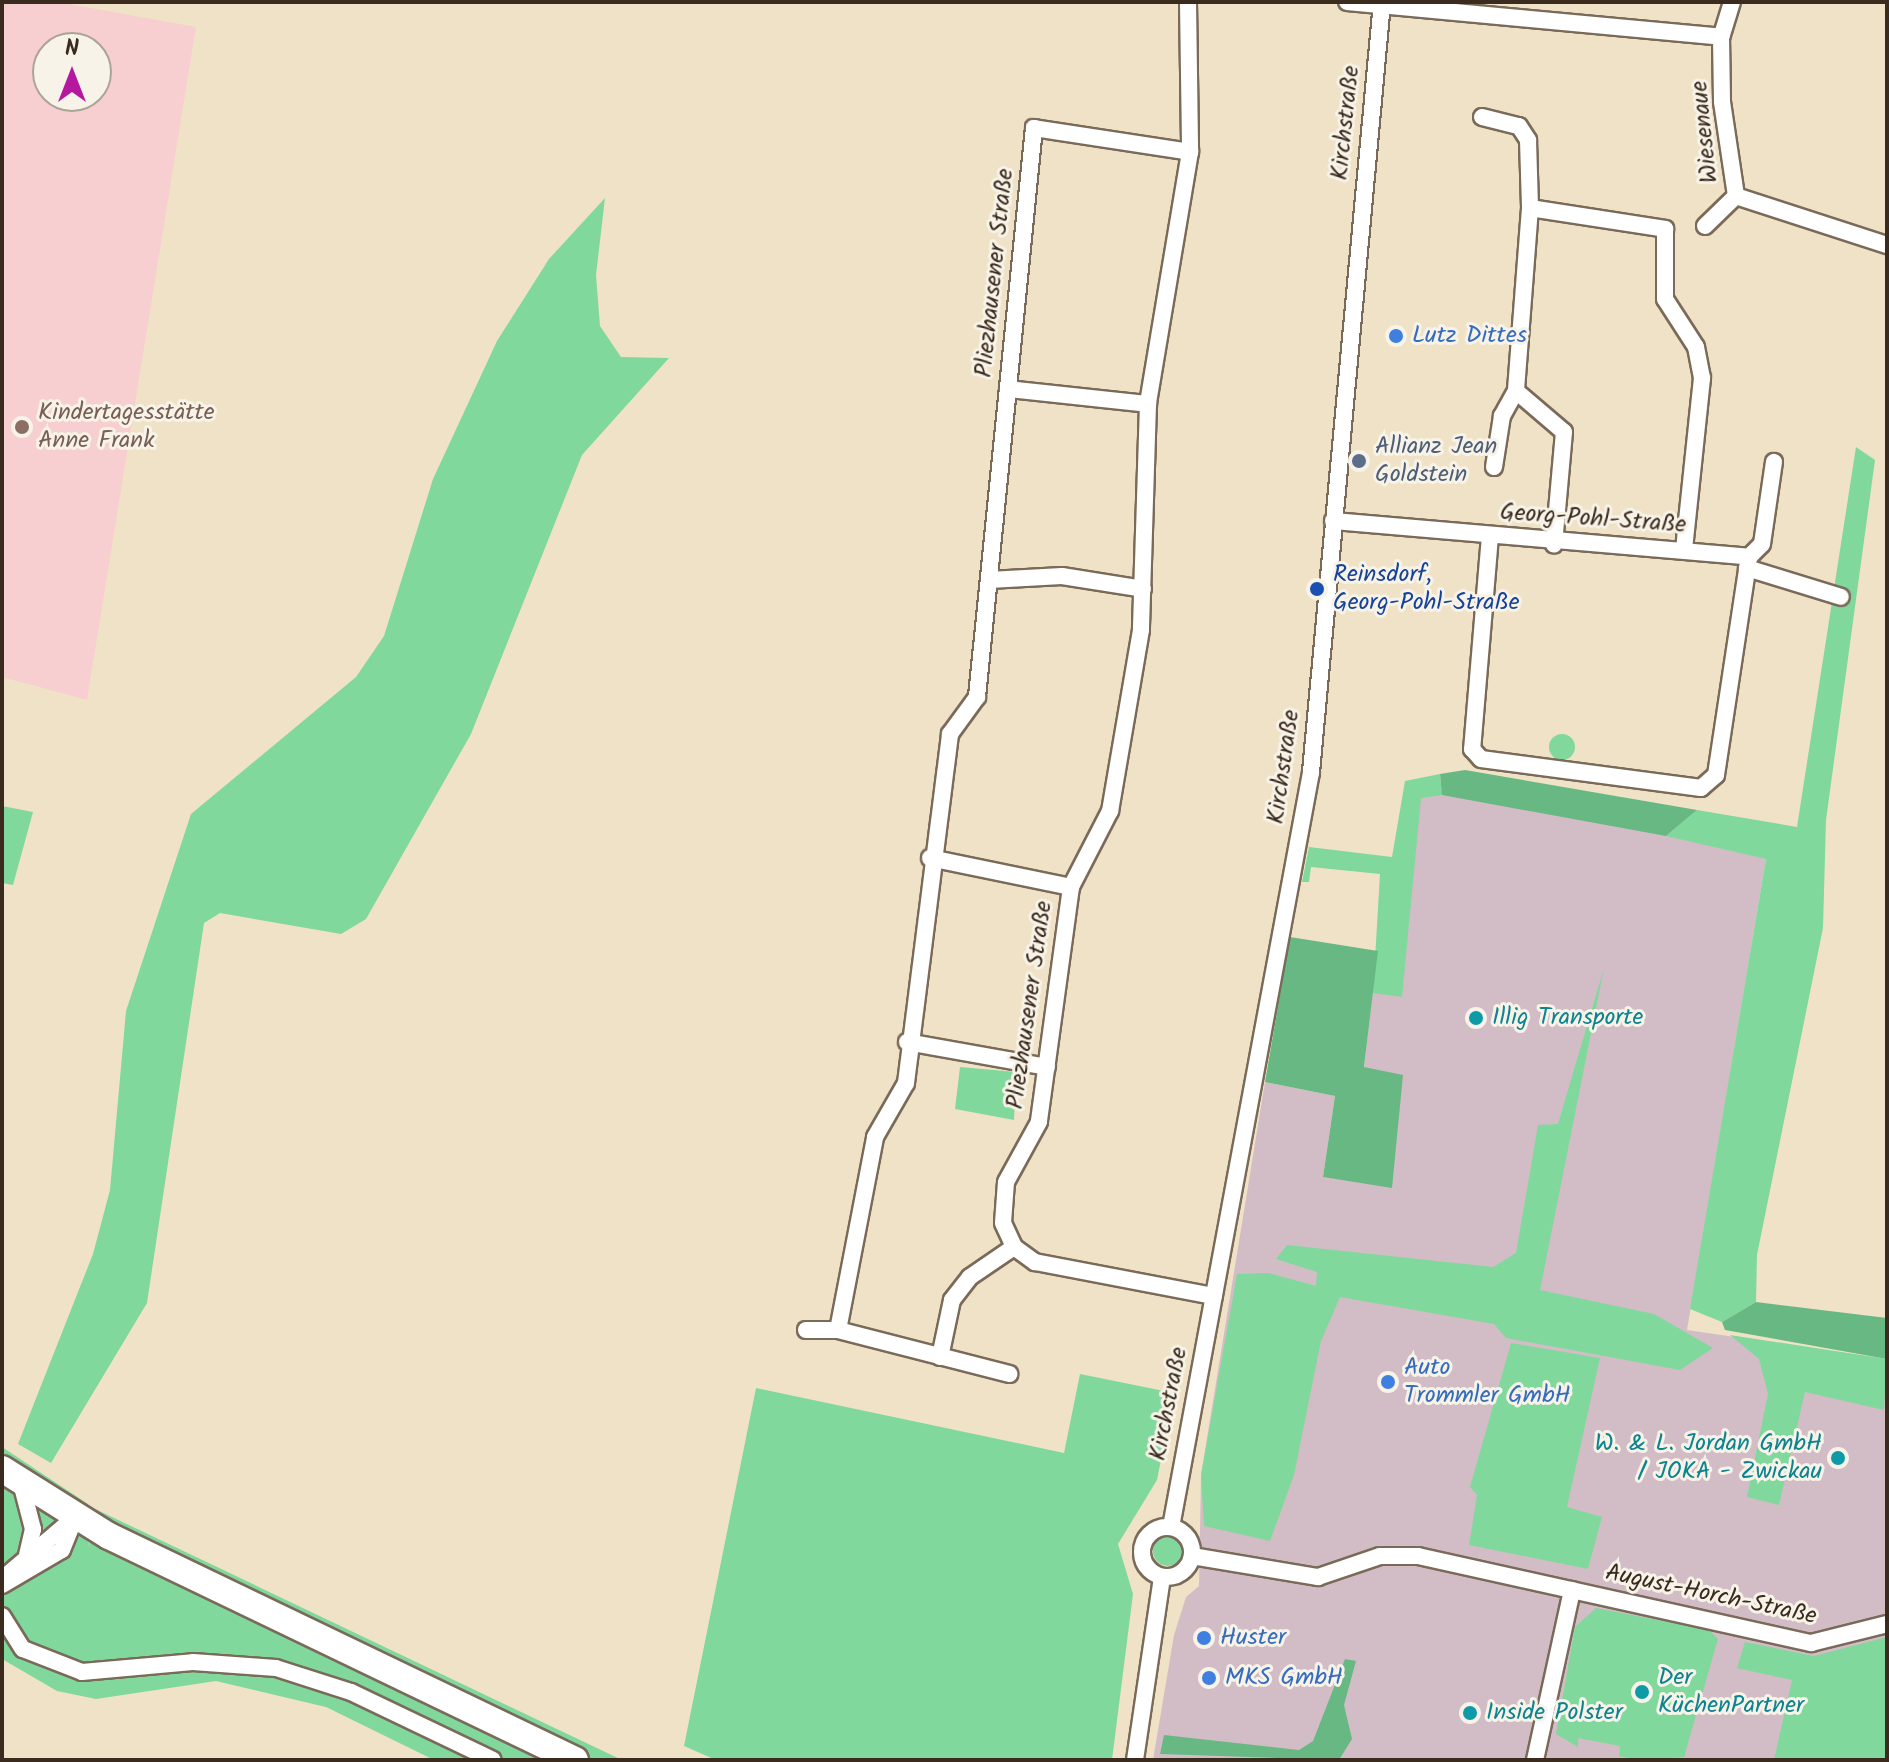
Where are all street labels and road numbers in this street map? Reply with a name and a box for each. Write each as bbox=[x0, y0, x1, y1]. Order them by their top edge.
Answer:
street label: Kirchstraße bbox=[1326, 64, 1366, 182]
street label: Wiesenaue bbox=[1685, 79, 1725, 185]
street label: Pliezhausener Straße bbox=[970, 167, 1020, 379]
street label: Georg-Pohl-Straße bbox=[1499, 498, 1687, 540]
street label: Kirchstraße bbox=[1262, 708, 1306, 826]
street label: Pliezhausener Straße bbox=[1001, 899, 1059, 1111]
street label: Kirchstraße bbox=[1144, 1345, 1194, 1463]
street label: August-Horch-Straße bbox=[1603, 1559, 1819, 1631]

